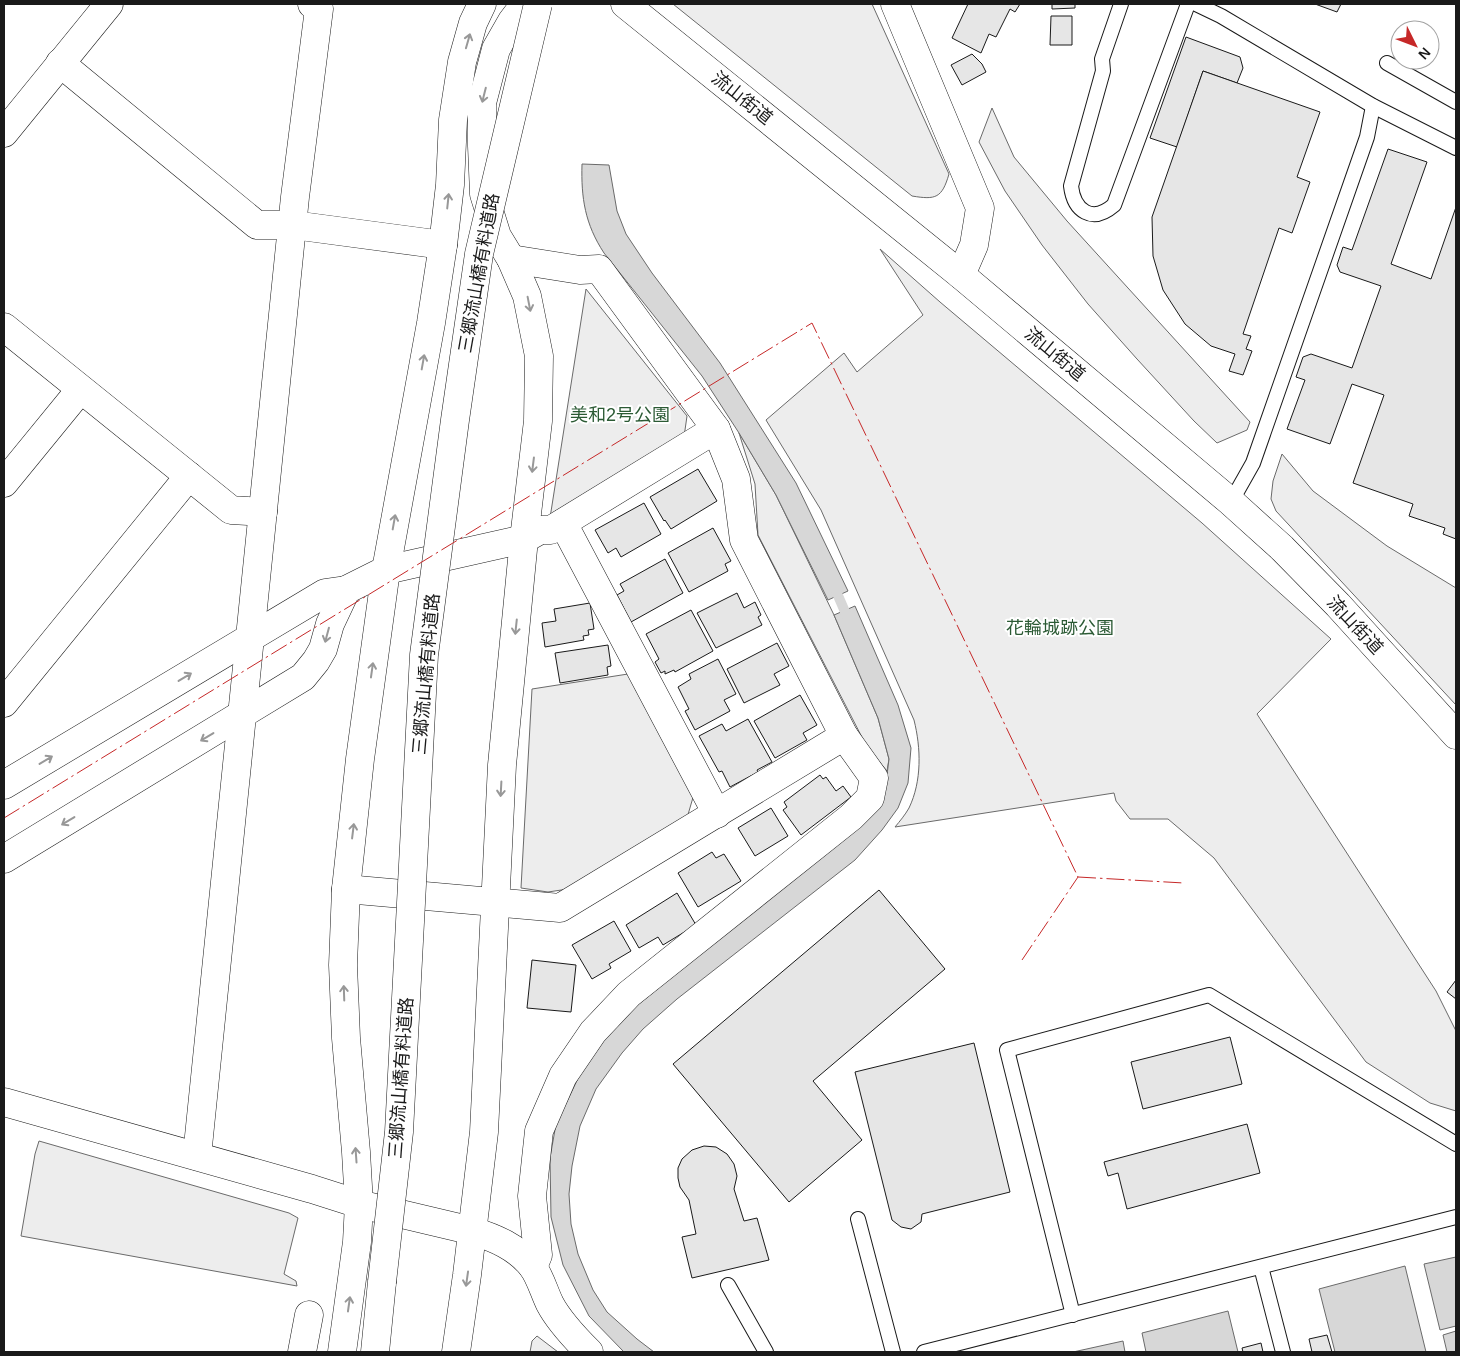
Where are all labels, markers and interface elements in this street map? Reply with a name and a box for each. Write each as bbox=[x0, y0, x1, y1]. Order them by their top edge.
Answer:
north arrow bbox=[1390, 20, 1440, 70]
one-way arrow bbox=[464, 33, 474, 49]
text: N bbox=[1415, 45, 1434, 63]
street label: 流山街道 bbox=[708, 68, 776, 128]
one-way arrow bbox=[479, 87, 488, 103]
street label: 三郷流山橋有料道路 bbox=[455, 191, 503, 355]
one-way arrow bbox=[443, 194, 453, 210]
one-way arrow bbox=[524, 296, 534, 312]
street label: 流山街道 bbox=[1021, 323, 1089, 385]
one-way arrow bbox=[419, 354, 429, 370]
park label: 美和2号公園 bbox=[570, 405, 670, 425]
one-way arrow bbox=[528, 457, 538, 473]
one-way arrow bbox=[390, 514, 400, 530]
street label: 三郷流山橋有料道路 bbox=[409, 592, 443, 756]
street label: 流山街道 bbox=[1323, 592, 1387, 658]
park label: 花輪城跡公園 bbox=[1006, 618, 1114, 638]
one-way arrow bbox=[511, 619, 520, 635]
one-way arrow bbox=[322, 626, 331, 642]
one-way arrow bbox=[368, 662, 378, 678]
one-way arrow bbox=[177, 671, 191, 681]
one-way arrow bbox=[200, 732, 214, 742]
one-way arrow bbox=[38, 755, 52, 765]
one-way arrow bbox=[496, 780, 506, 796]
one-way arrow bbox=[61, 816, 75, 826]
one-way arrow bbox=[348, 823, 358, 839]
one-way arrow bbox=[340, 985, 349, 1001]
street label: 三郷流山橋有料道路 bbox=[385, 996, 417, 1160]
one-way arrow bbox=[352, 1147, 361, 1163]
one-way arrow bbox=[461, 1271, 471, 1287]
one-way arrow bbox=[344, 1296, 354, 1312]

